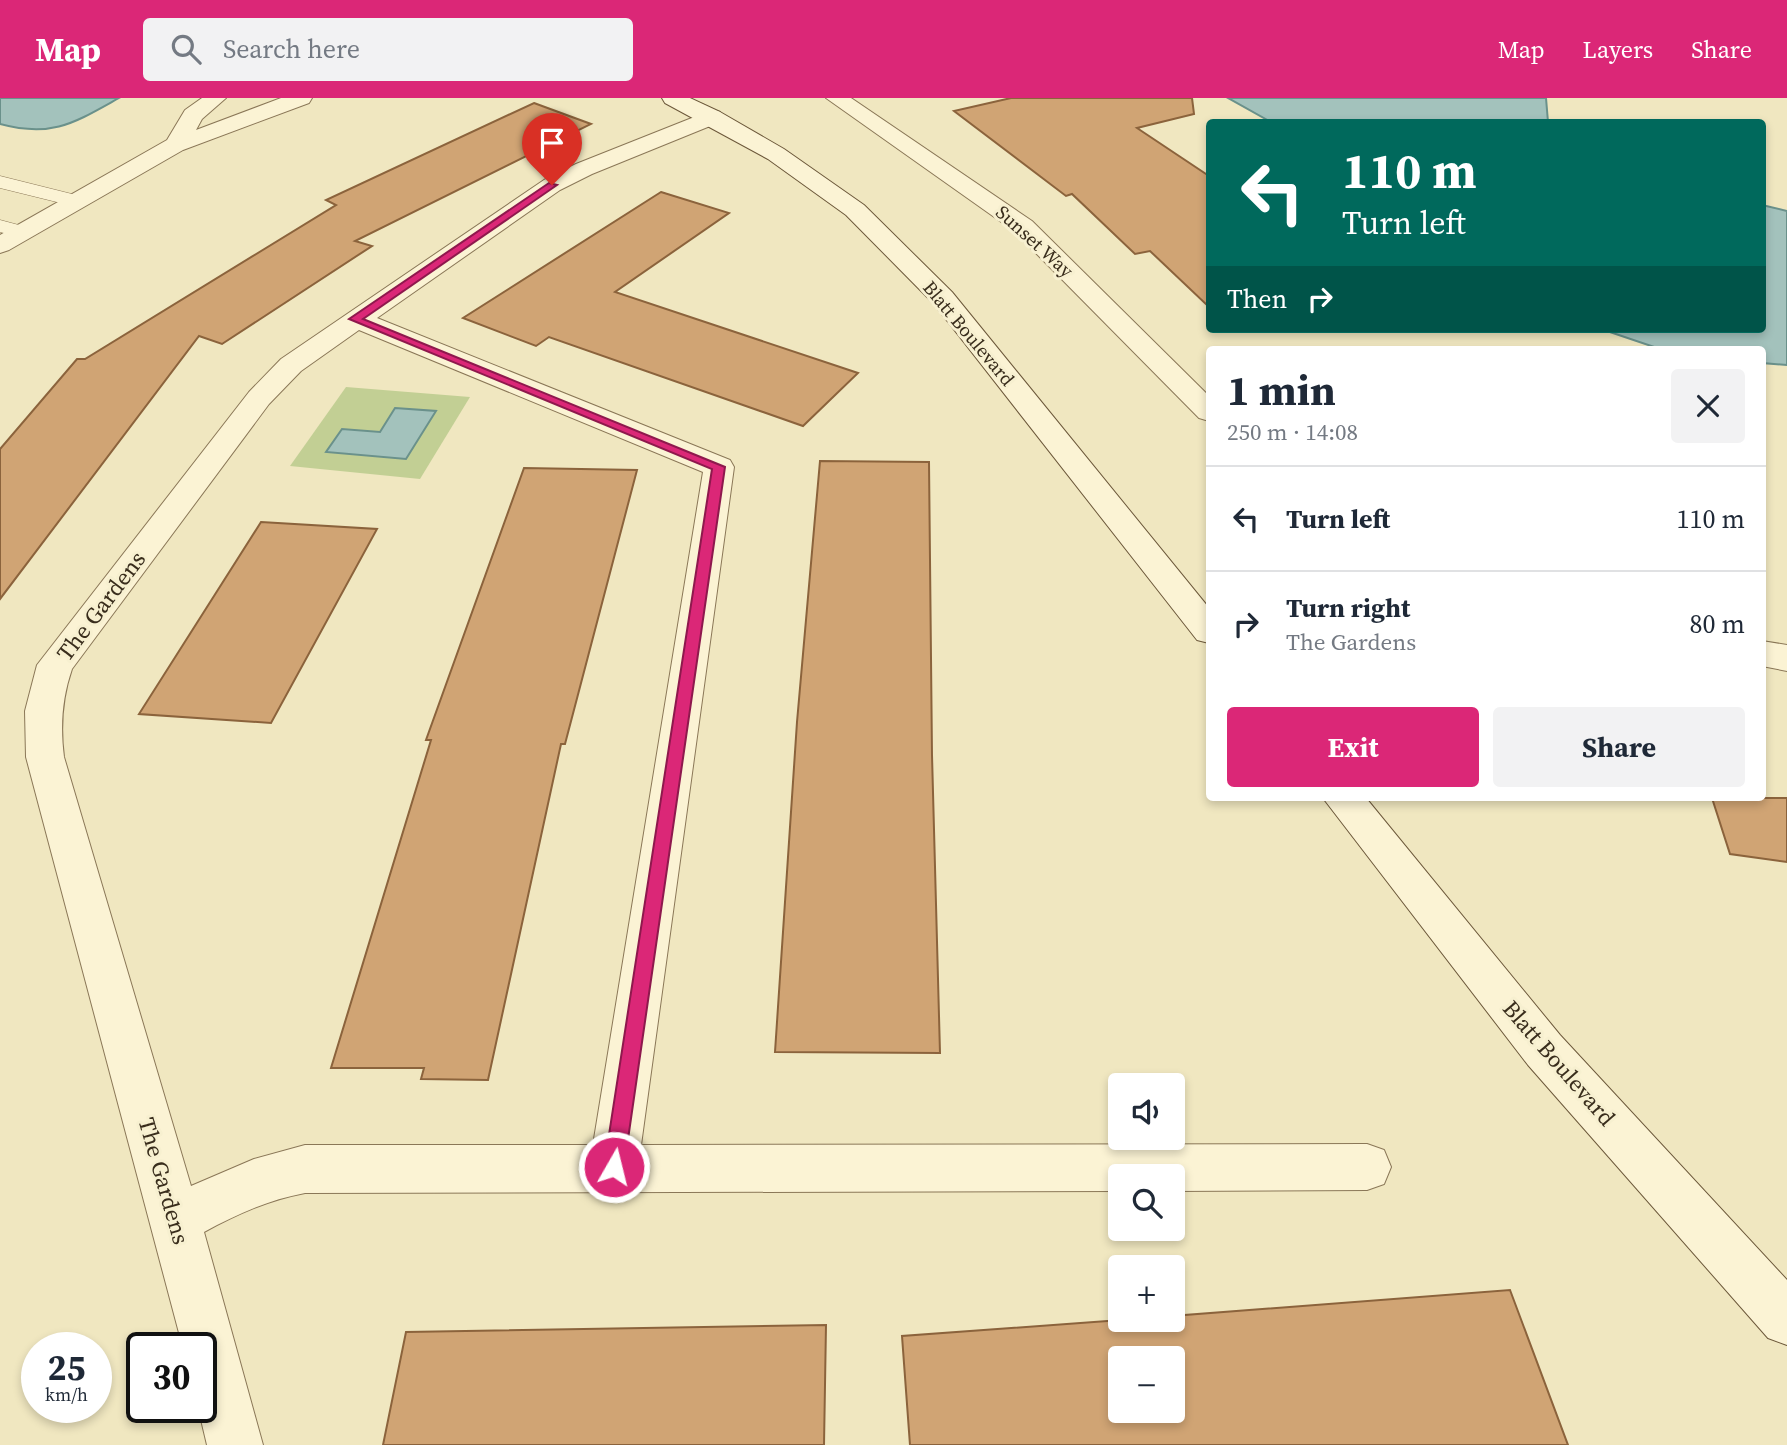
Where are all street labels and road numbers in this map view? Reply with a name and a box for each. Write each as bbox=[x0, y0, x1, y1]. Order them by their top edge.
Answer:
street label: Sunset Way bbox=[991, 199, 1080, 283]
street label: Blatt Boulevard bbox=[917, 275, 1021, 391]
street label: The Gardens bbox=[49, 544, 153, 668]
street label: Blatt Boulevard bbox=[1495, 993, 1623, 1133]
street label: The Gardens bbox=[131, 1114, 197, 1248]

